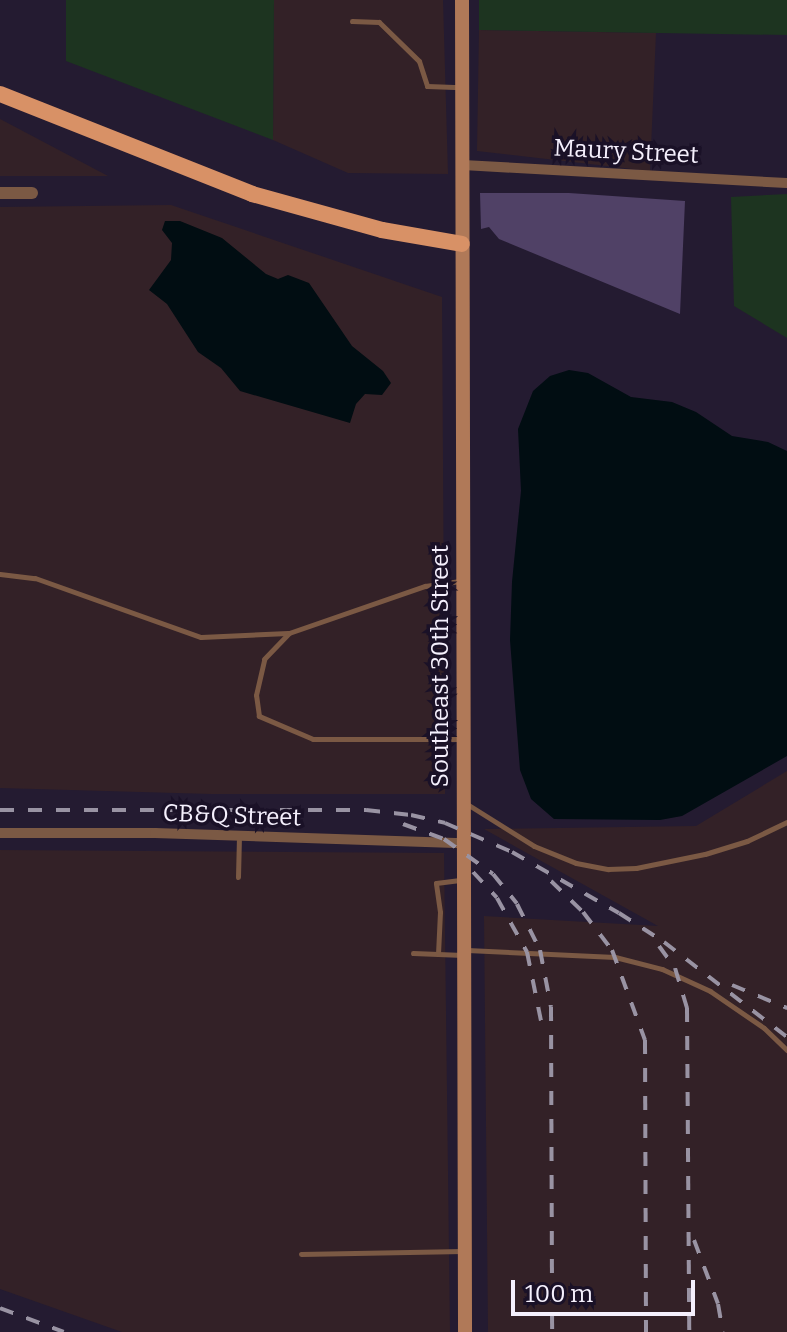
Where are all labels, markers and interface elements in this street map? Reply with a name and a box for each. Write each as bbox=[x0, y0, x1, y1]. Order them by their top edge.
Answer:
street label: Maury Street bbox=[553, 134, 699, 170]
street label: Southeast 30th Street bbox=[427, 545, 455, 787]
street label: CB&Q Street bbox=[162, 799, 302, 833]
scale bar bbox=[515, 1264, 699, 1314]
text: 100 m bbox=[525, 1280, 593, 1308]

